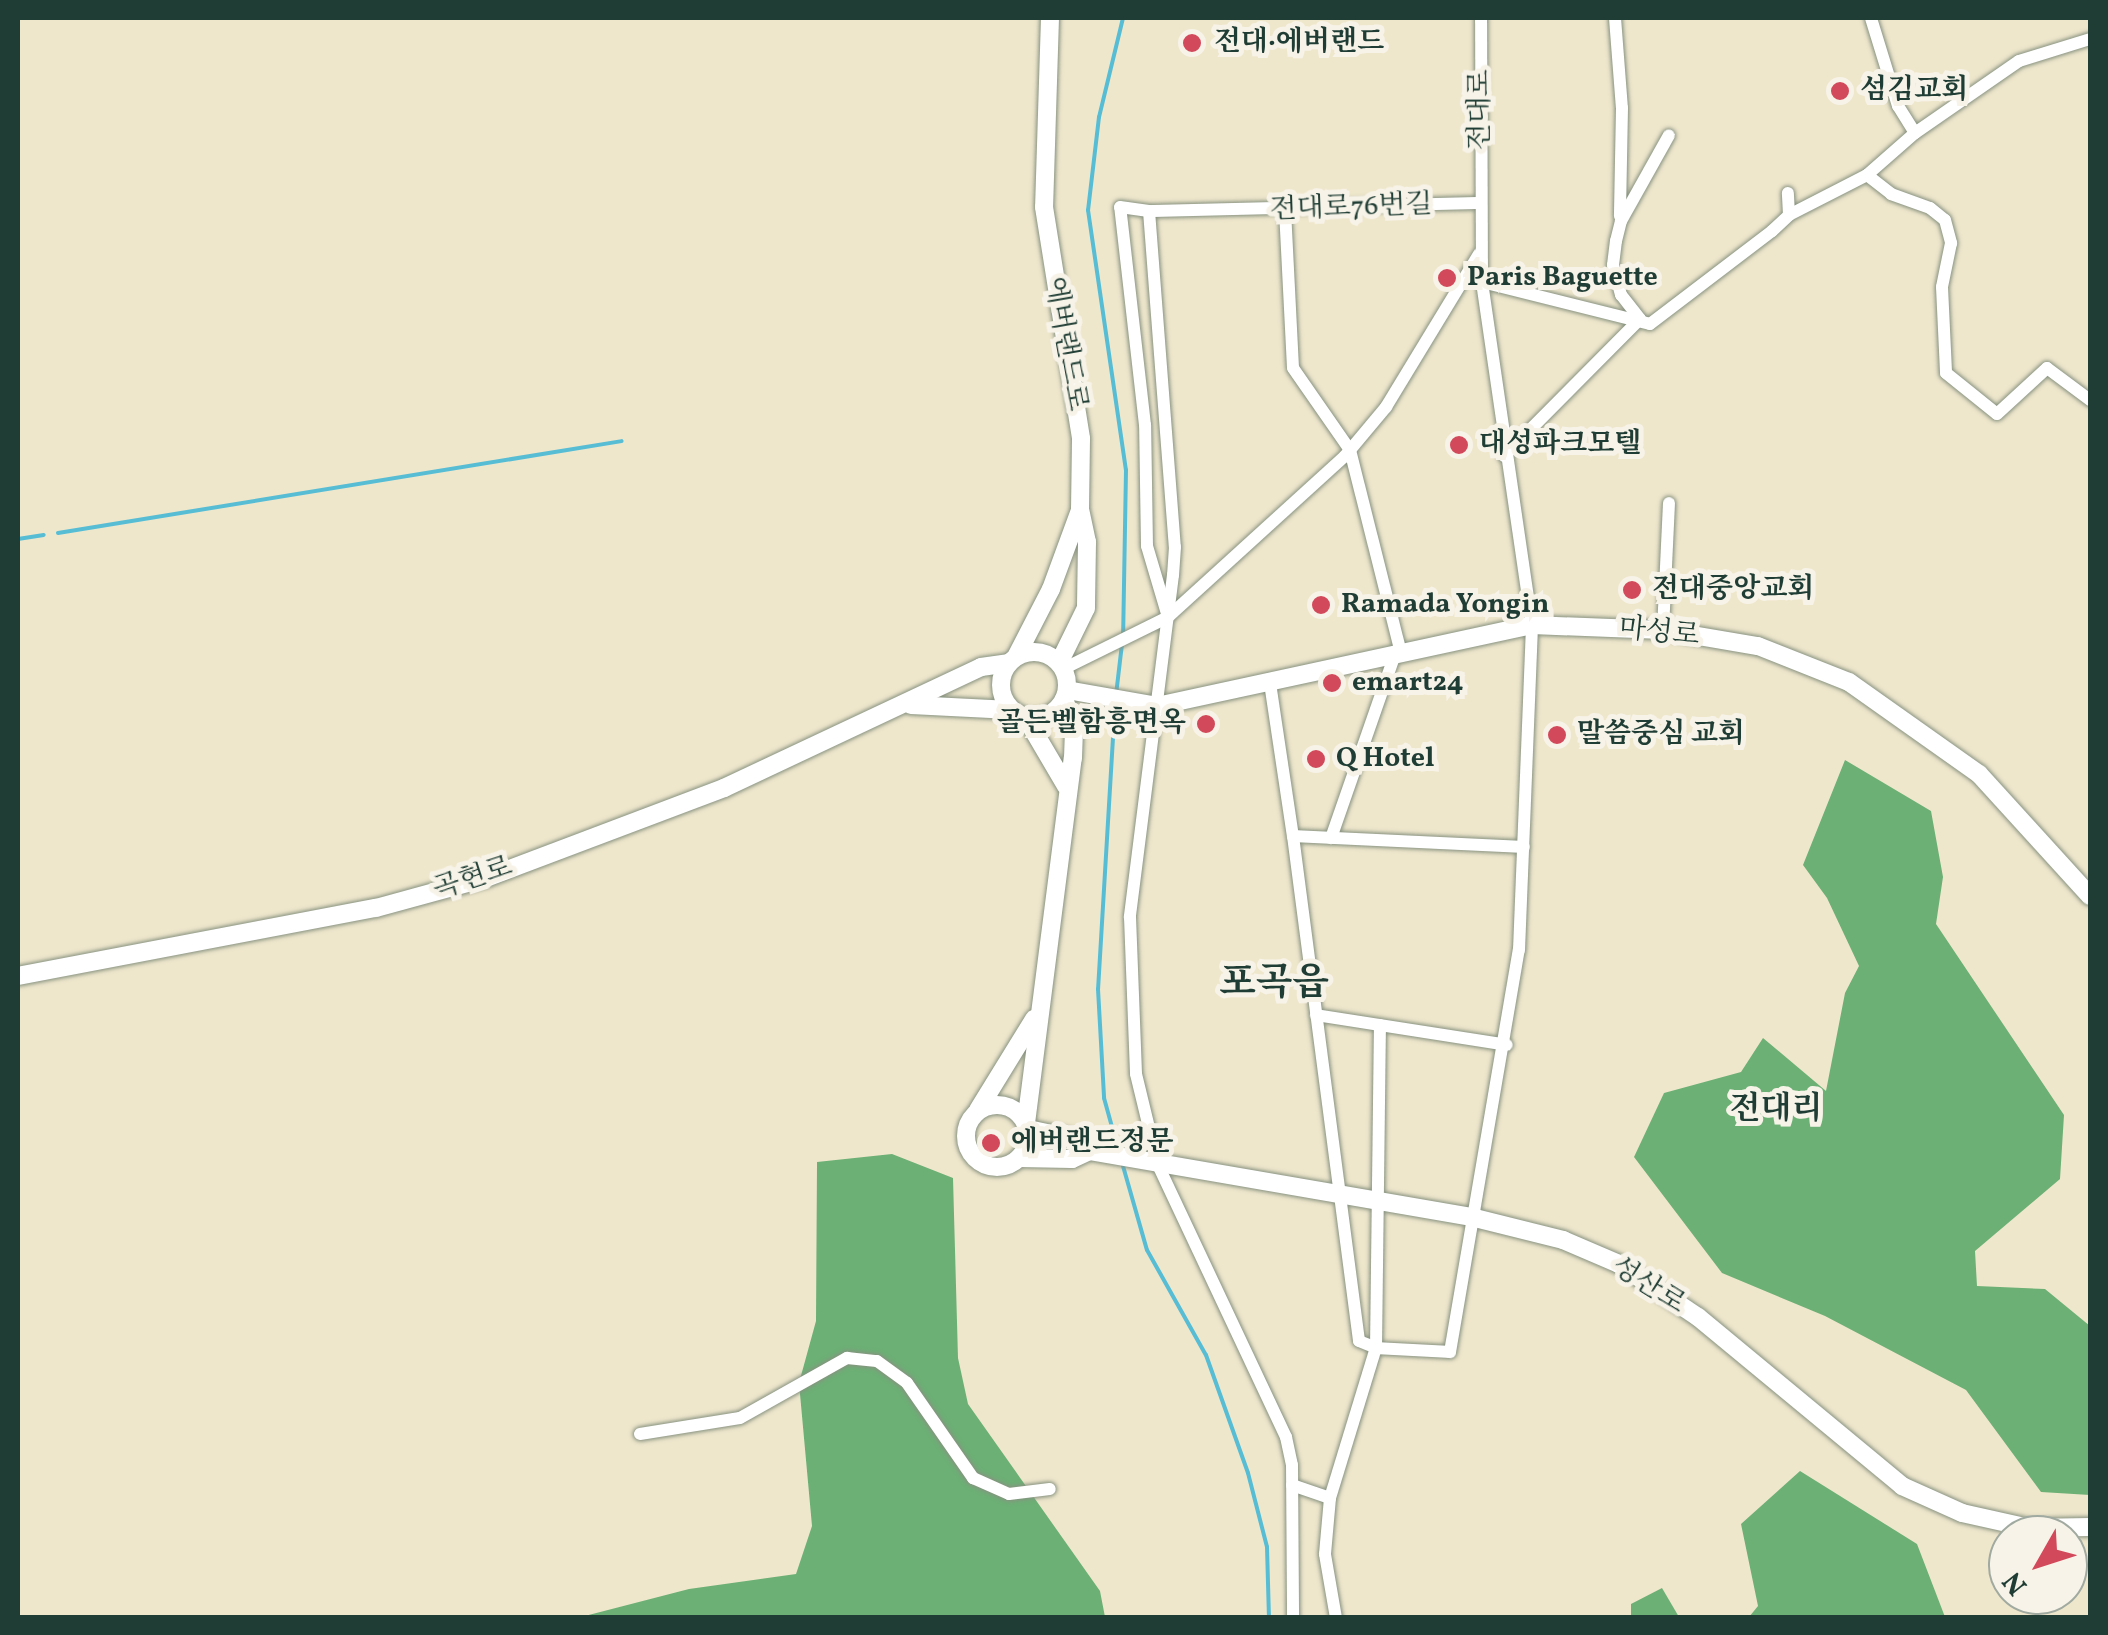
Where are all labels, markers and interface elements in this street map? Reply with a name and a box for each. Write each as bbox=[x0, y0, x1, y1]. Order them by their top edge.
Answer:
place label: 전대·에버랜드 bbox=[1214, 26, 1384, 60]
marker: 전대·에버랜드 bbox=[1179, 30, 1205, 56]
street label: 전대로 bbox=[1464, 69, 1498, 151]
place label: 섬김교회 bbox=[1860, 74, 1968, 108]
marker: 섬김교회 bbox=[1829, 80, 1851, 102]
street label: 전대로76번길 bbox=[1269, 188, 1433, 228]
place label: Paris Baguette bbox=[1467, 261, 1658, 295]
marker: Paris Baguette bbox=[1436, 267, 1458, 289]
street label: 에버랜드로 bbox=[1037, 274, 1093, 414]
place label: 대성파크모텔 bbox=[1479, 428, 1641, 462]
marker: 대성파크모텔 bbox=[1448, 434, 1470, 456]
place label: 전대중앙교회 bbox=[1652, 573, 1814, 607]
marker: 전대중앙교회 bbox=[1621, 579, 1643, 601]
place label: Ramada Yongin bbox=[1341, 588, 1550, 622]
marker: Ramada Yongin bbox=[1310, 594, 1332, 616]
street label: 마성로 bbox=[1617, 612, 1701, 654]
place label: emart24 bbox=[1352, 666, 1464, 700]
marker: emart24 bbox=[1321, 672, 1343, 694]
place label: 골든벨함흥면옥 bbox=[997, 707, 1186, 741]
marker: 골든벨함흥면옥 bbox=[1195, 713, 1217, 735]
place label: 말씀중심 교회 bbox=[1577, 718, 1745, 752]
marker: 말씀중심 교회 bbox=[1546, 724, 1568, 746]
place label: Q Hotel bbox=[1336, 742, 1435, 776]
marker: Q Hotel bbox=[1305, 748, 1327, 770]
street label: 곡현로 bbox=[429, 850, 517, 908]
district label: 포곡읍 bbox=[1219, 962, 1329, 1008]
district label: 전대리 bbox=[1730, 1091, 1822, 1129]
place label: 에버랜드정문 bbox=[1011, 1126, 1173, 1160]
marker: 에버랜드정문 bbox=[980, 1132, 1002, 1154]
street label: 성산로 bbox=[1605, 1250, 1691, 1322]
north arrow bbox=[1988, 1515, 2088, 1615]
text: N bbox=[1994, 1563, 2037, 1603]

